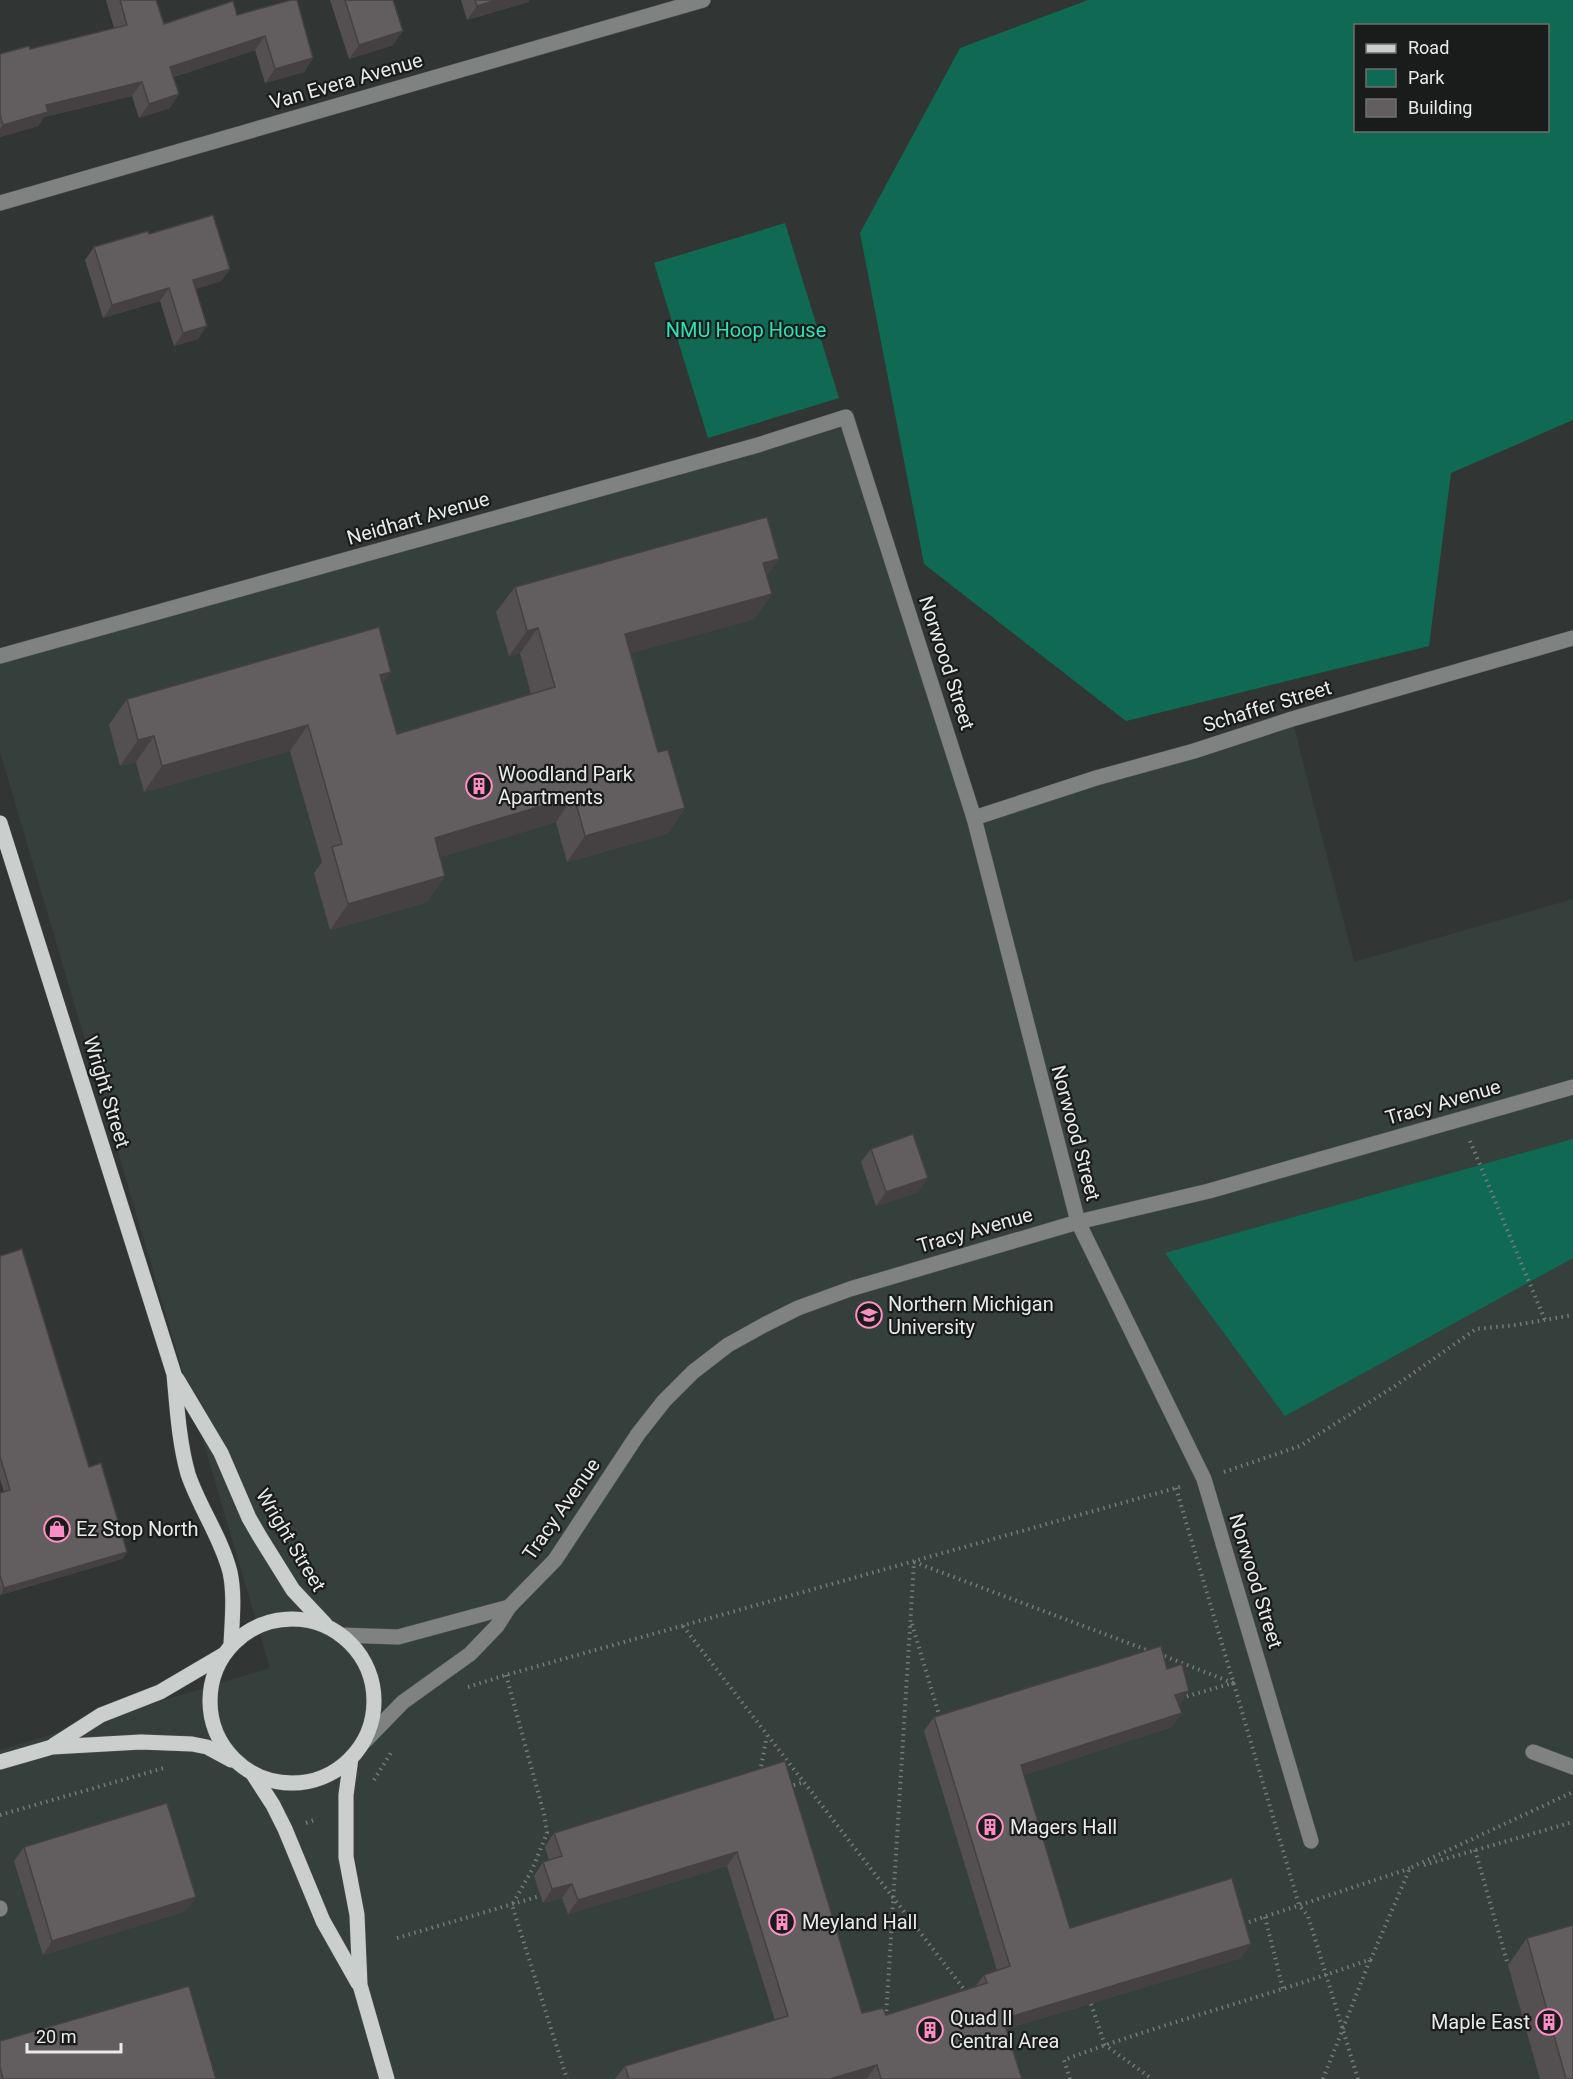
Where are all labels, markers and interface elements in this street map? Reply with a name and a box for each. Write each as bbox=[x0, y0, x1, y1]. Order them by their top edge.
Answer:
legend bbox=[1354, 24, 1549, 132]
text: Road bbox=[1408, 37, 1449, 58]
street label: Van Evera Avenue bbox=[267, 48, 425, 114]
text: Park bbox=[1408, 67, 1445, 88]
text: Building bbox=[1408, 97, 1472, 118]
park label: NMU Hoop House bbox=[666, 318, 826, 342]
street label: Neidhart Avenue bbox=[344, 486, 492, 550]
street label: Norwood Street bbox=[914, 593, 980, 733]
street label: Schaffer Street bbox=[1200, 675, 1334, 737]
place label: Woodland Park Apartments bbox=[498, 762, 634, 809]
building icon: Woodland Park Apartments bbox=[464, 771, 494, 801]
street label: Wright Street bbox=[79, 1033, 135, 1151]
street label: Norwood Street bbox=[1046, 1063, 1106, 1203]
street label: Tracy Avenue bbox=[1383, 1074, 1503, 1130]
street label: Tracy Avenue bbox=[915, 1202, 1035, 1258]
place label: Northern Michigan University bbox=[888, 1292, 1054, 1339]
school or university icon: Northern Michigan University bbox=[854, 1300, 884, 1330]
street label: Tracy Avenue bbox=[517, 1453, 605, 1565]
street label: Wright Street bbox=[251, 1484, 331, 1596]
street label: Norwood Street bbox=[1224, 1511, 1288, 1651]
shop icon: Ez Stop North bbox=[42, 1514, 72, 1544]
place label: Ez Stop North bbox=[76, 1517, 199, 1541]
building icon: Magers Hall bbox=[975, 1812, 1005, 1842]
place label: Magers Hall bbox=[1010, 1815, 1117, 1839]
building icon: Meyland Hall bbox=[767, 1907, 797, 1937]
place label: Meyland Hall bbox=[802, 1910, 917, 1934]
place label: Quad II Central Area bbox=[950, 2006, 1059, 2053]
building icon: Maple East bbox=[1534, 2007, 1564, 2037]
place label: Maple East bbox=[1431, 2010, 1530, 2034]
building icon: Quad II Central Area bbox=[915, 2015, 945, 2045]
scale bar bbox=[27, 2016, 122, 2054]
text: 20 m bbox=[36, 2026, 76, 2047]

